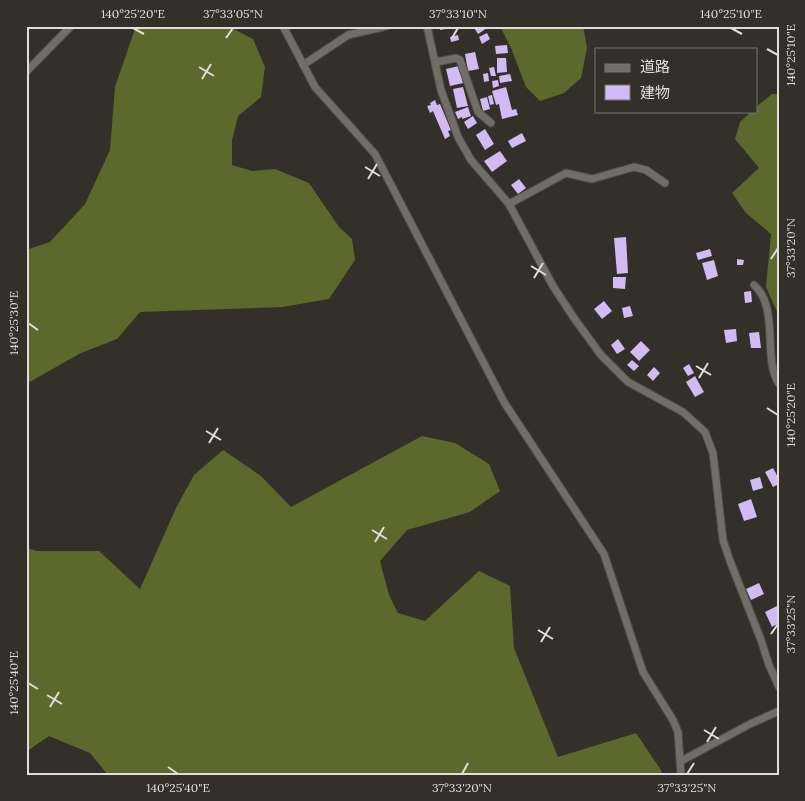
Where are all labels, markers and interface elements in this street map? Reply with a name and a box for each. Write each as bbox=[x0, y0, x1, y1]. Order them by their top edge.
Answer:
text: 140°25'20"E bbox=[101, 6, 165, 21]
text: 37°33'05"N bbox=[203, 6, 263, 21]
text: 37°33'10"N bbox=[429, 6, 487, 21]
text: 140°25'10"E bbox=[700, 6, 762, 21]
text: 140°25'10"E bbox=[783, 24, 798, 86]
legend bbox=[595, 48, 758, 112]
text: 道路 bbox=[640, 57, 670, 76]
text: 建物 bbox=[640, 83, 670, 102]
text: 37°33'20"N bbox=[783, 218, 798, 278]
text: 140°25'30"E bbox=[6, 291, 21, 355]
text: 140°25'20"E bbox=[783, 383, 798, 447]
text: 37°33'25"N bbox=[783, 595, 798, 653]
text: 140°25'40"E bbox=[6, 651, 21, 715]
text: 140°25'40"E bbox=[146, 780, 210, 795]
text: 37°33'20"N bbox=[432, 780, 492, 795]
text: 37°33'25"N bbox=[658, 780, 716, 795]

